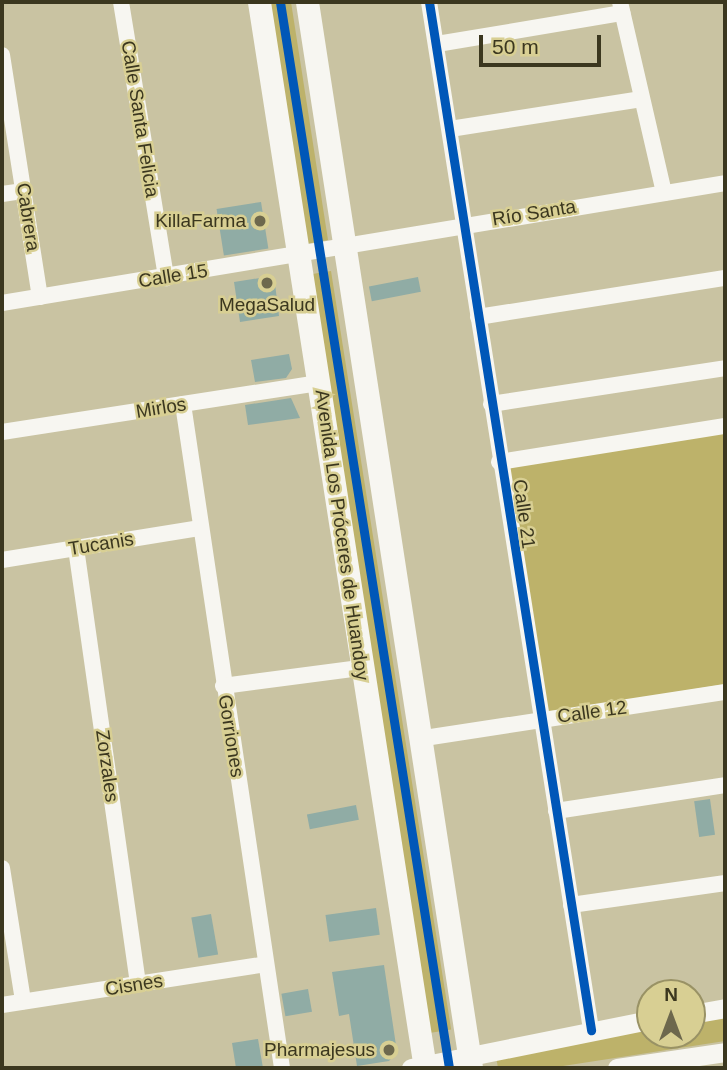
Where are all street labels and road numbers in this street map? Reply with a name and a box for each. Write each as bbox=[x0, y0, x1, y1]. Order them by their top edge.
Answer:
street label: Calle Santa Felicia bbox=[116, 39, 164, 199]
street label: Cabrera bbox=[11, 181, 45, 253]
street label: Río Santa bbox=[490, 195, 578, 231]
street label: Calle 15 bbox=[137, 259, 209, 293]
street label: Avenida Los Próceres de Huandoy bbox=[310, 388, 374, 682]
street label: Mirlos bbox=[134, 393, 188, 423]
street label: Calle 21 bbox=[508, 478, 540, 550]
street label: Tucanis bbox=[67, 528, 135, 560]
street label: Gorriones bbox=[213, 693, 249, 779]
street label: Calle 12 bbox=[556, 696, 628, 728]
street label: Zorzales bbox=[91, 728, 123, 804]
street label: Cisnes bbox=[104, 969, 164, 1001]

